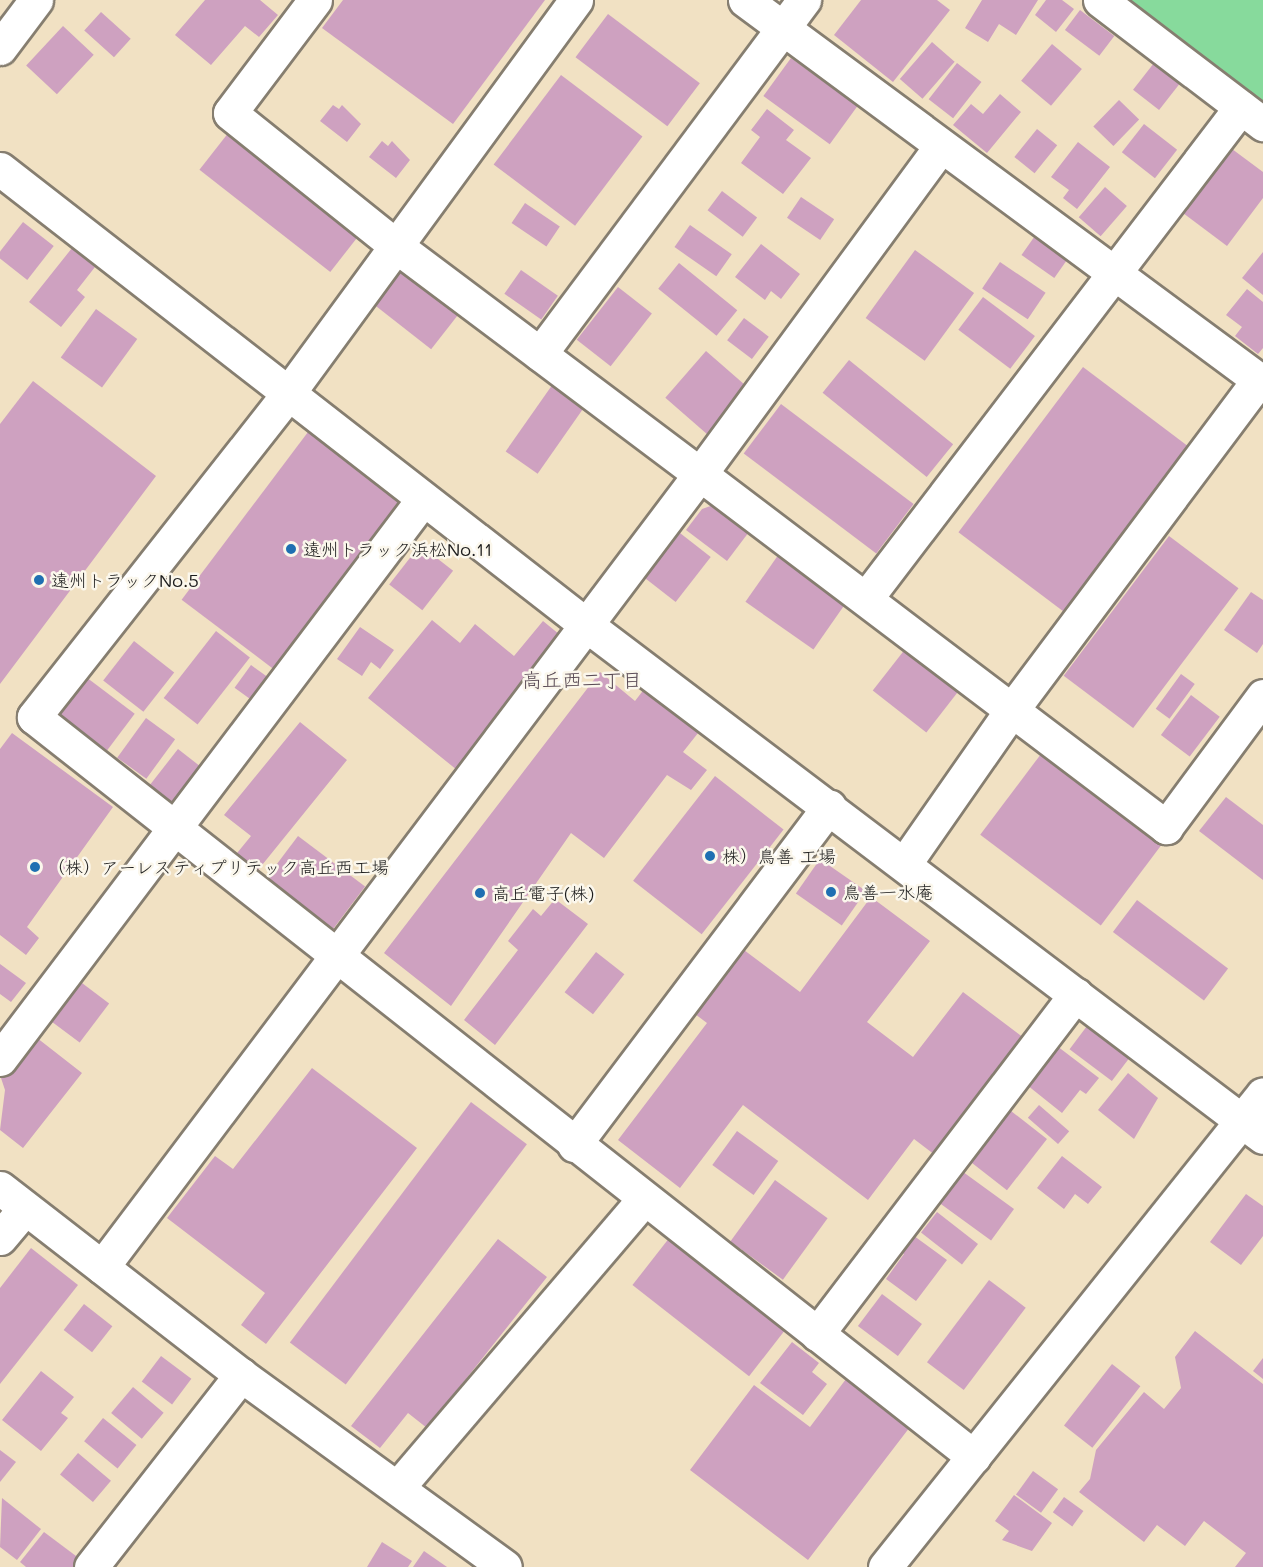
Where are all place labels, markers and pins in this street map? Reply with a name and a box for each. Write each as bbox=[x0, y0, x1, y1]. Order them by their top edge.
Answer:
place label: 遠州トラック浜松No.11 bbox=[303, 538, 492, 560]
marker: 遠州トラック浜松No.11 bbox=[284, 542, 298, 556]
place label: 遠州トラックNo.5 bbox=[51, 569, 199, 591]
marker: 遠州トラックNo.5 bbox=[32, 573, 46, 587]
place label: 株）鳥善 工場 bbox=[722, 845, 836, 867]
marker: 株）鳥善 工場 bbox=[703, 849, 717, 863]
place label: （株）アーレスティプリテック高丘西工場 bbox=[47, 856, 388, 878]
marker: （株）アーレスティプリテック高丘西工場 bbox=[28, 860, 42, 874]
place label: 鳥善一水庵 bbox=[843, 881, 933, 903]
place label: 高丘電子(株) bbox=[492, 882, 594, 904]
marker: 鳥善一水庵 bbox=[824, 885, 838, 899]
marker: 高丘電子(株) bbox=[473, 886, 487, 900]

